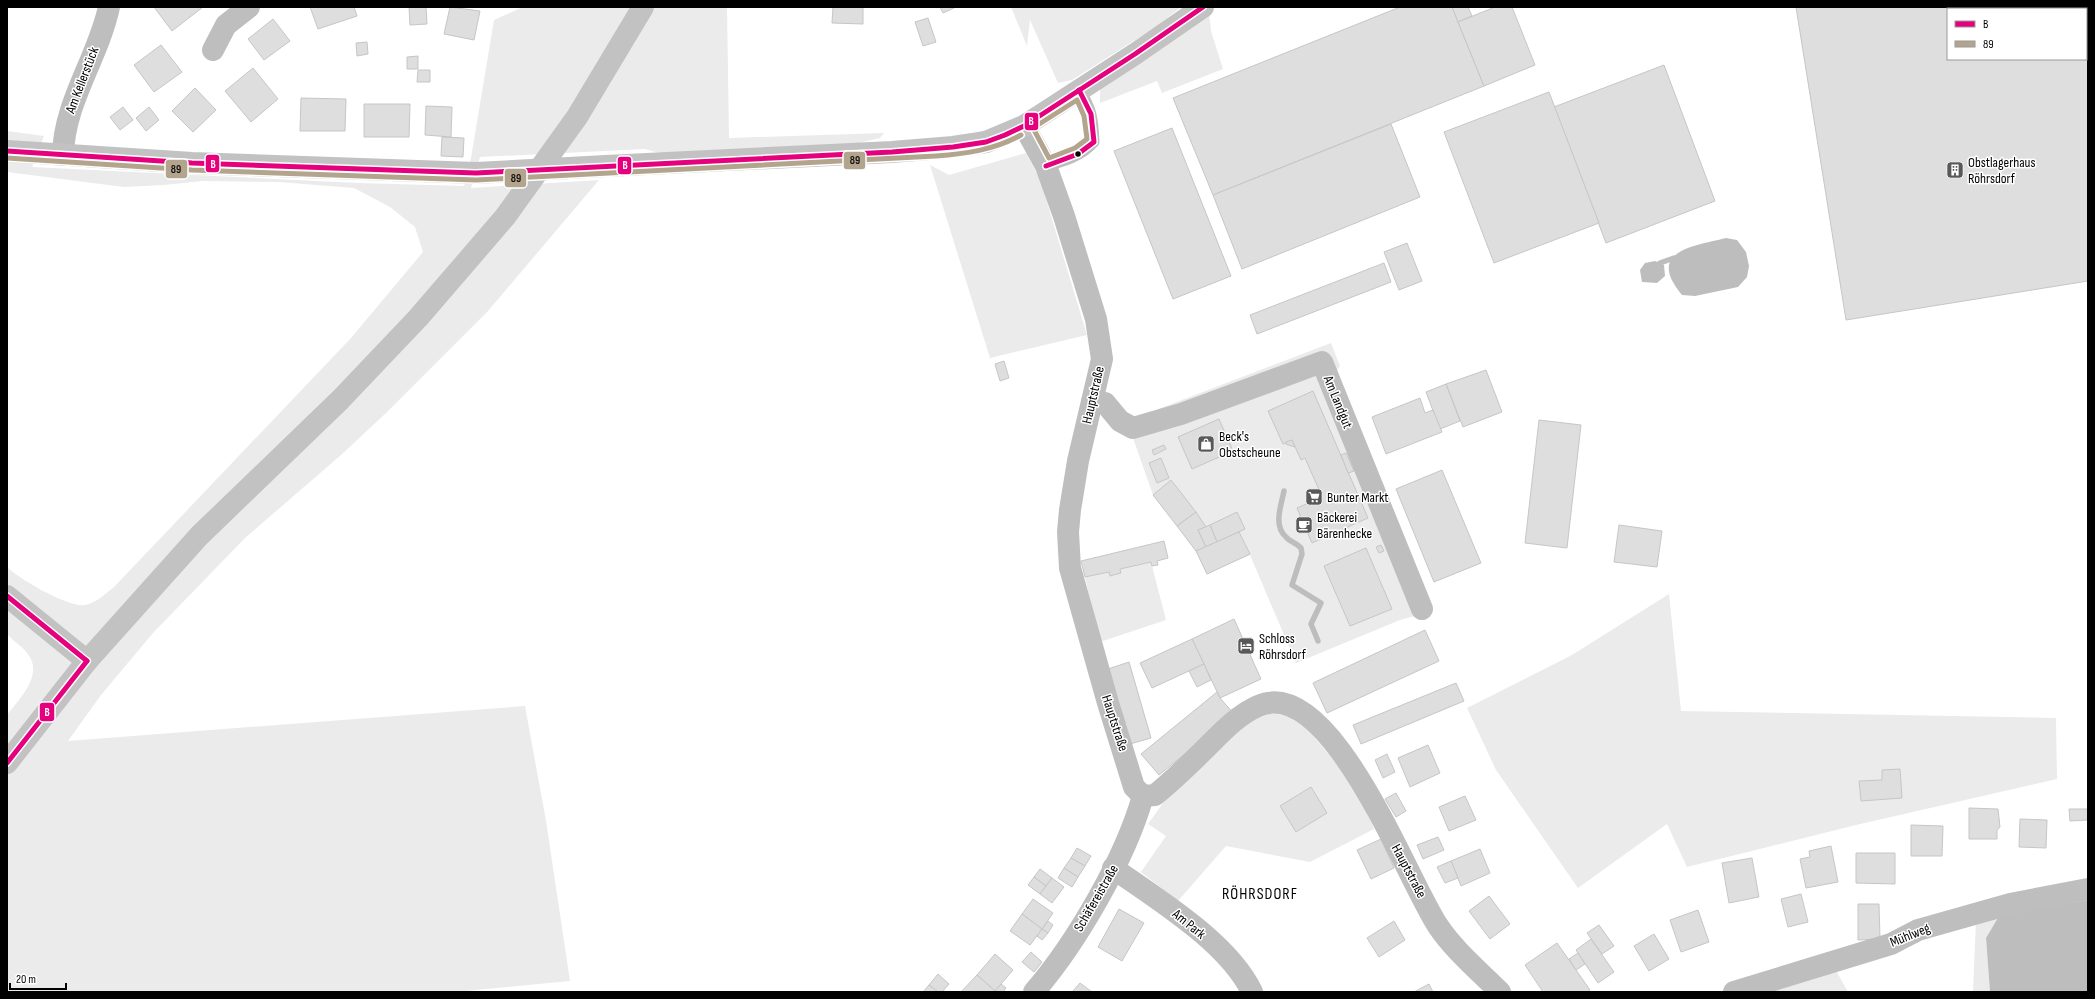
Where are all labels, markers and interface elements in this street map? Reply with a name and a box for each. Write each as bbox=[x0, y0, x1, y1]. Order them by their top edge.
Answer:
legend bbox=[1947, 8, 2087, 60]
text: B bbox=[1983, 17, 1988, 32]
text: 89 bbox=[1983, 37, 1994, 52]
street label: Am Kellerstück bbox=[61, 44, 103, 117]
line badge: B bbox=[1024, 112, 1039, 131]
text: B bbox=[1028, 115, 1034, 128]
unlabelled marker bbox=[1073, 149, 1083, 159]
line badge: 89 bbox=[843, 151, 866, 170]
line badge: B bbox=[205, 154, 220, 173]
text: 89 bbox=[850, 154, 860, 167]
place label: Obstlagerhaus Röhrsdorf bbox=[1968, 154, 2035, 187]
line badge: B bbox=[617, 156, 632, 175]
text: B bbox=[210, 158, 216, 171]
line badge: 89 bbox=[165, 159, 188, 179]
text: B bbox=[622, 159, 628, 172]
building icon: Obstlagerhaus Röhrsdorf bbox=[1945, 160, 1965, 180]
text: 89 bbox=[171, 163, 181, 176]
line badge: 89 bbox=[504, 168, 527, 188]
text: 89 bbox=[511, 172, 521, 185]
street label: Hauptstraße bbox=[1078, 365, 1108, 425]
street label: Am Landgut bbox=[1319, 372, 1356, 431]
place label: Beck's Obstscheune bbox=[1219, 428, 1281, 461]
shop icon: Beck's Obstscheune bbox=[1196, 434, 1216, 454]
supermarket icon: Bunter Markt bbox=[1304, 487, 1324, 507]
place label: Bunter Markt bbox=[1327, 489, 1389, 506]
place label: Bäckerei Bärenhecke bbox=[1317, 509, 1372, 542]
cafe icon: Bäckerei Bärenhecke bbox=[1294, 515, 1314, 535]
place label: Schloss Röhrsdorf bbox=[1259, 630, 1307, 663]
hotel icon: Schloss Röhrsdorf bbox=[1236, 636, 1256, 656]
street label: Hauptstraße bbox=[1098, 693, 1132, 753]
line badge: B bbox=[39, 702, 55, 722]
text: B bbox=[44, 706, 50, 719]
street label: Hauptstraße bbox=[1388, 841, 1430, 901]
street label: Schäfereistraße bbox=[1070, 862, 1122, 934]
district label: RÖHRSDORF bbox=[1222, 885, 1298, 904]
street label: Am Park bbox=[1168, 905, 1210, 943]
street label: Mühlweg bbox=[1887, 919, 1933, 951]
scale bar bbox=[10, 965, 66, 991]
text: 20 m bbox=[16, 972, 36, 987]

